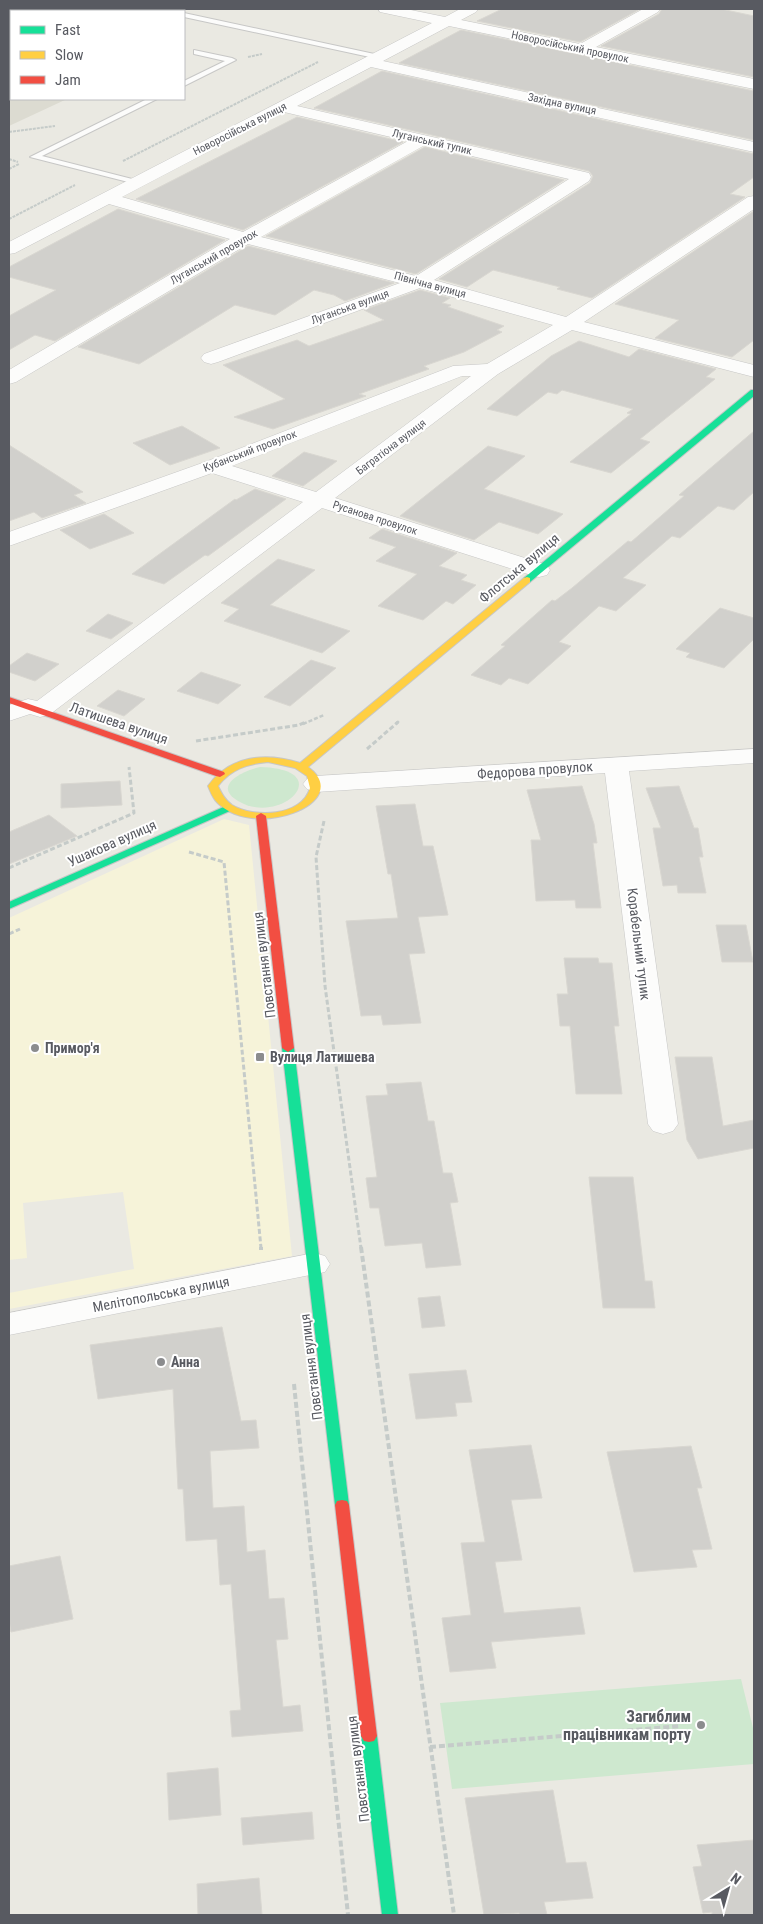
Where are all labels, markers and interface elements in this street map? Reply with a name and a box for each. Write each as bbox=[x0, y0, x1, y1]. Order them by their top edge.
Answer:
legend bbox=[10, 10, 185, 100]
text: Fast bbox=[55, 21, 80, 39]
street label: Новоросійський провулок bbox=[510, 28, 631, 66]
text: Slow bbox=[55, 46, 84, 64]
text: Jam bbox=[55, 71, 81, 89]
street label: Західна вулиця bbox=[527, 90, 597, 118]
street label: Новоросійська вулиця bbox=[191, 100, 289, 158]
street label: Луганський тупик bbox=[391, 127, 474, 158]
street label: Луганський провулок bbox=[168, 226, 261, 287]
street label: Північна вулиця bbox=[393, 269, 467, 301]
street label: Луганська вулиця bbox=[309, 287, 391, 327]
street label: Багратіона вулиця bbox=[353, 416, 429, 478]
street label: Кубанський провулок bbox=[202, 427, 299, 475]
street label: Русанова провулок bbox=[331, 498, 420, 538]
street label: Флотська вулиця bbox=[476, 530, 562, 606]
street label: Латишева вулиця bbox=[68, 699, 170, 747]
street label: Федорова провулок bbox=[477, 758, 594, 782]
street label: Ушакова вулиця bbox=[65, 816, 159, 870]
street label: Корабельний тупик bbox=[624, 887, 654, 1001]
street label: Повстання вулиця bbox=[250, 911, 278, 1019]
place label: Примор'я bbox=[45, 1040, 100, 1056]
marker: Примор'я bbox=[29, 1042, 41, 1054]
place label: Вулиця Латишева bbox=[270, 1049, 375, 1065]
marker: Вулиця Латишева bbox=[254, 1051, 266, 1063]
street label: Мелітопольська вулиця bbox=[91, 1273, 231, 1315]
street label: Повстання вулиця bbox=[297, 1313, 325, 1421]
place label: Анна bbox=[171, 1354, 200, 1370]
marker: Анна bbox=[155, 1356, 167, 1368]
place label: Загиблим працівникам порту bbox=[563, 1707, 691, 1744]
street label: Повстання вулиця bbox=[344, 1715, 372, 1823]
marker: Загиблим працівникам порту bbox=[695, 1719, 707, 1731]
north arrow bbox=[703, 1864, 753, 1914]
text: N bbox=[728, 1870, 744, 1888]

